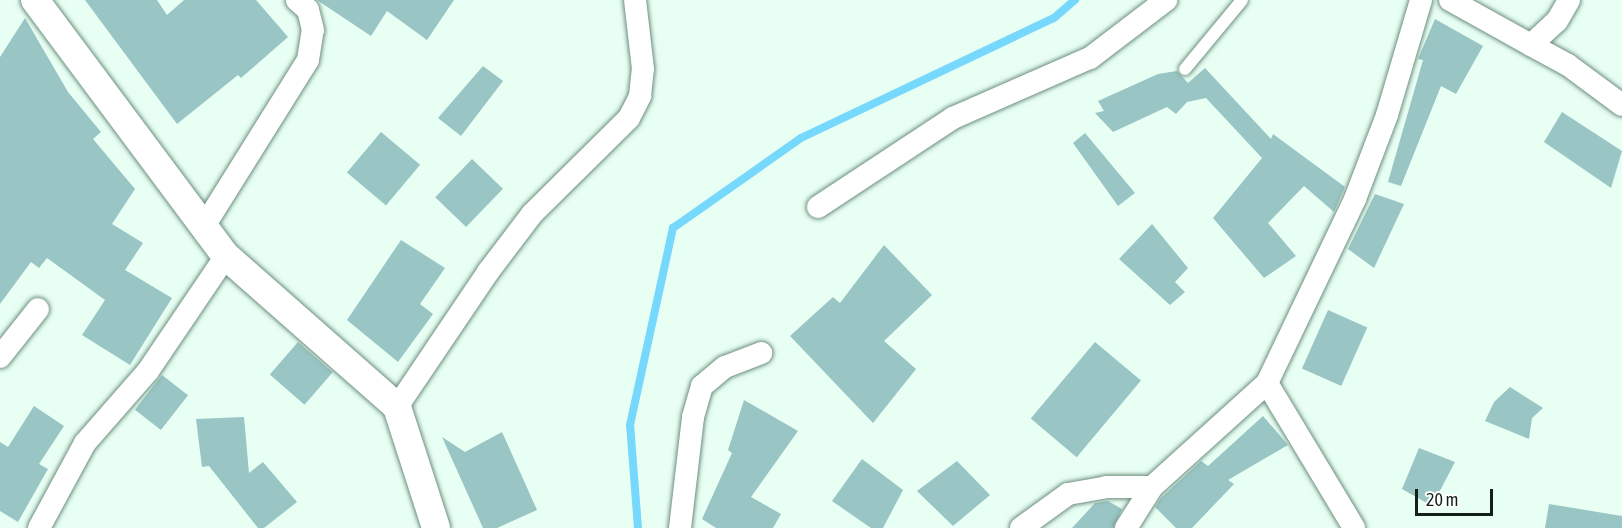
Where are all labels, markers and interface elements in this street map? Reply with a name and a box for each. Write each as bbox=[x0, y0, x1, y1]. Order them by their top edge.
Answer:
scale bar bbox=[1418, 477, 1496, 515]
text: 20 m bbox=[1426, 489, 1458, 510]

